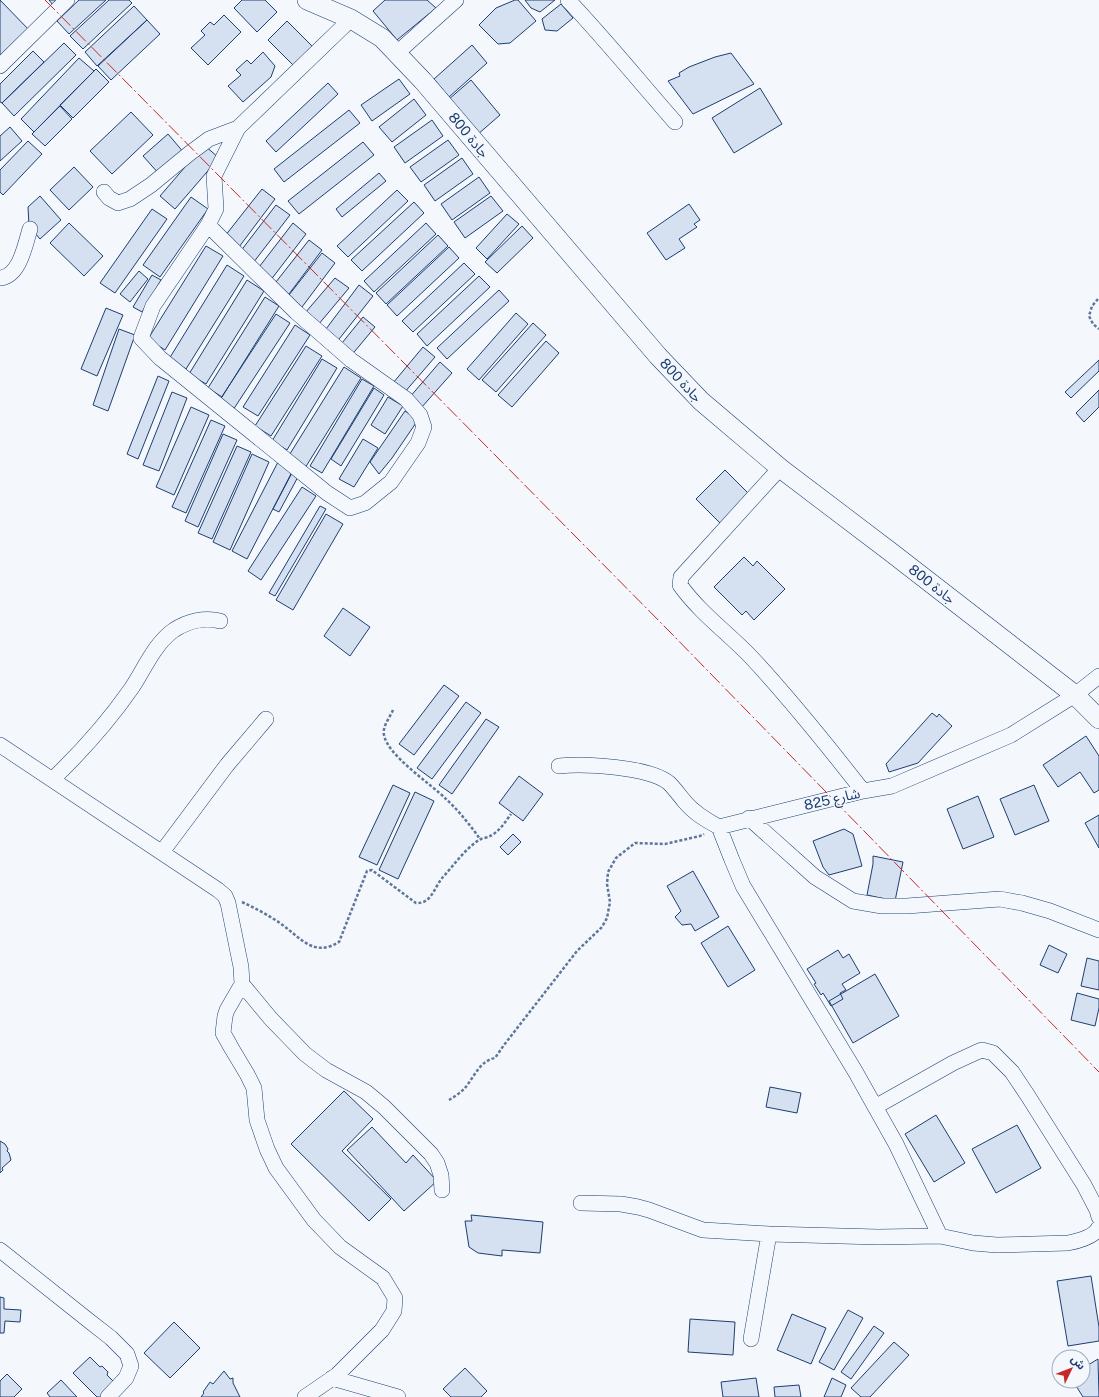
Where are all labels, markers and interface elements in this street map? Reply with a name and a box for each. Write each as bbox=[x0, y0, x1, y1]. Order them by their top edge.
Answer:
street label: جادة 800 bbox=[445, 109, 493, 161]
street label: جادة 800 bbox=[657, 355, 705, 405]
street label: جادة 800 bbox=[906, 561, 958, 607]
street label: شارع 825 bbox=[802, 785, 862, 816]
north arrow bbox=[1051, 1349, 1091, 1389]
text: ش bbox=[1068, 1353, 1088, 1372]

